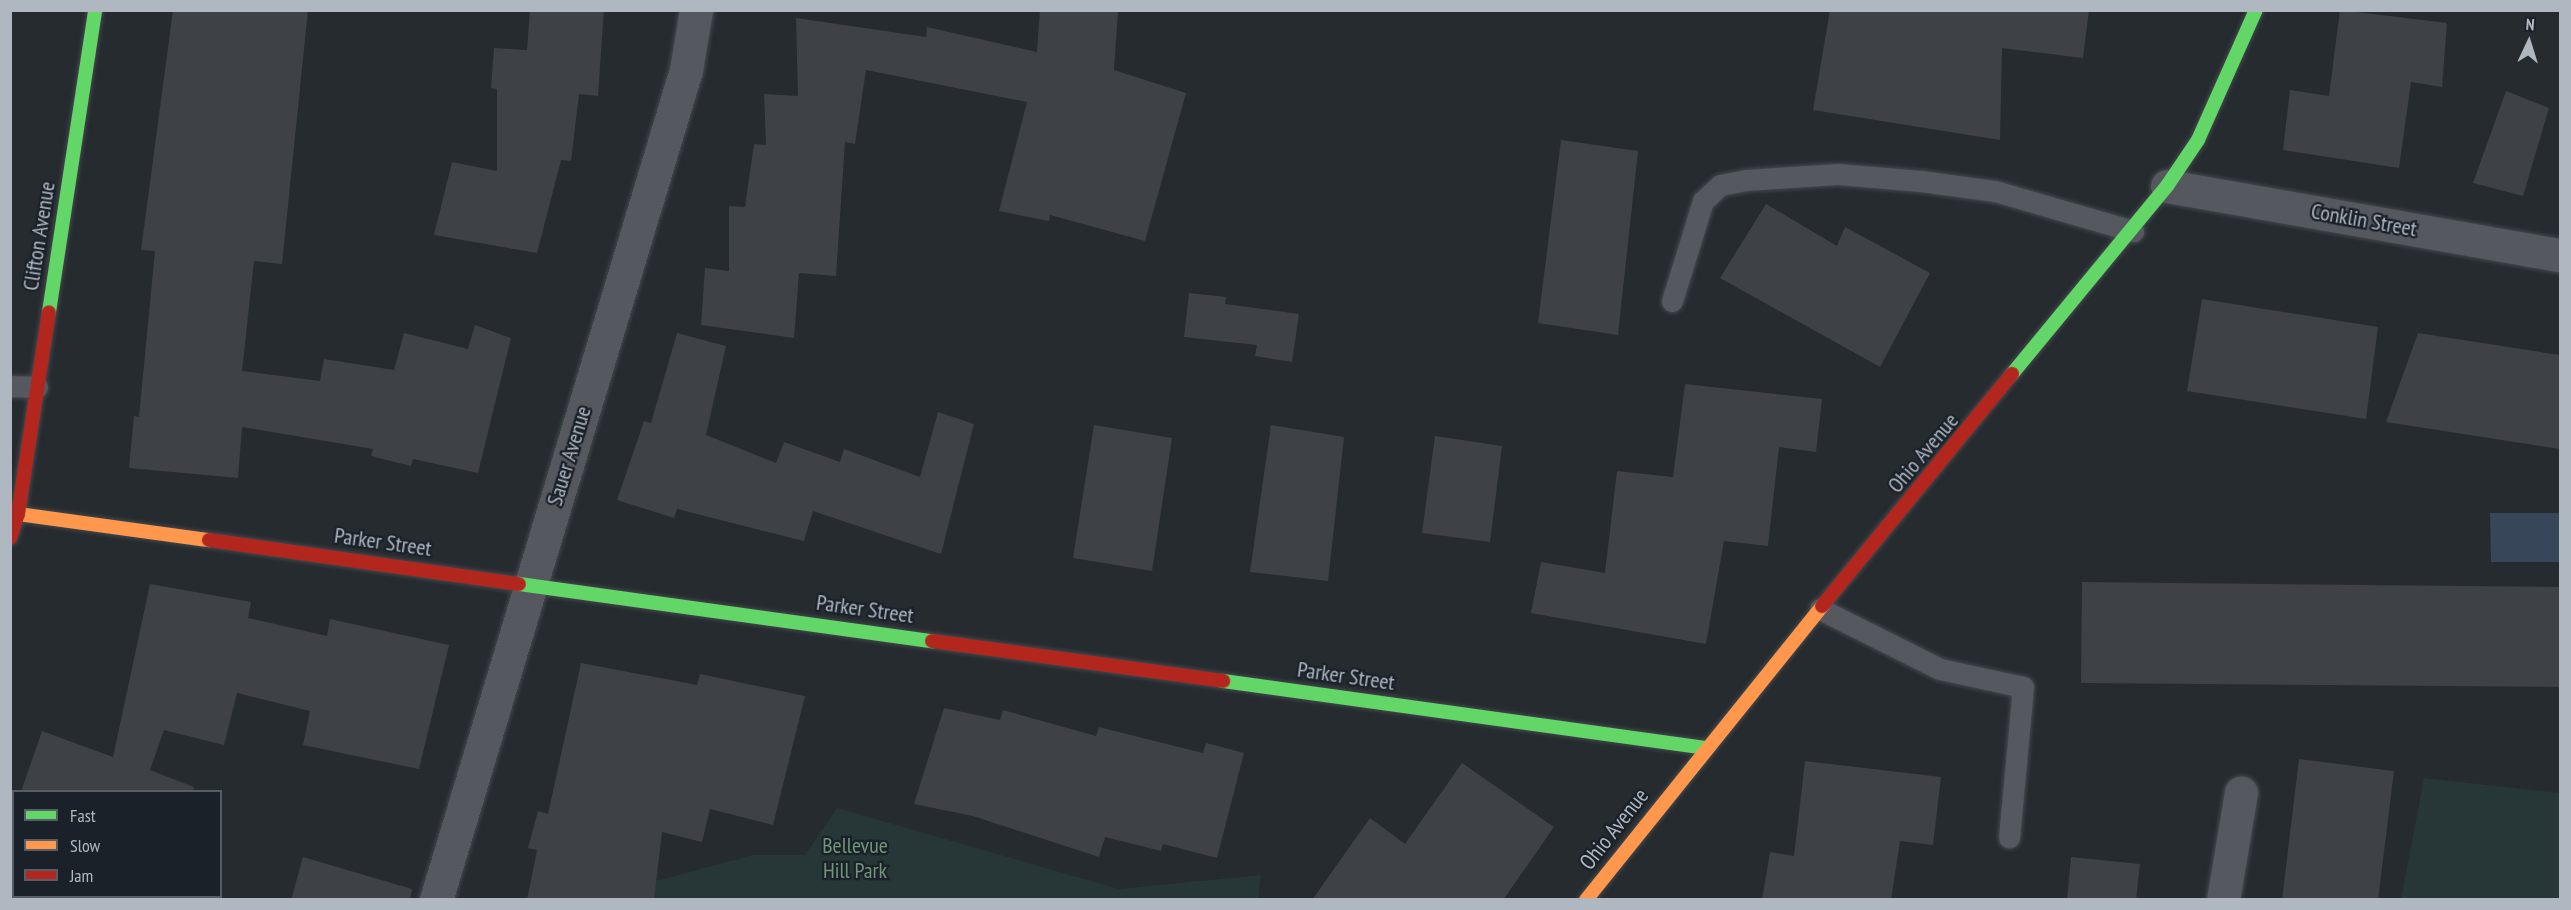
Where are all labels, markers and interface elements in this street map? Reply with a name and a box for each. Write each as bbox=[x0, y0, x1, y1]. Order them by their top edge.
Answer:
north arrow bbox=[2499, 12, 2559, 72]
text: N bbox=[2525, 14, 2535, 34]
street label: Clifton Avenue bbox=[17, 179, 61, 293]
street label: Conklin Street bbox=[2309, 198, 2419, 242]
street label: Sauer Avenue bbox=[541, 403, 597, 509]
street label: Ohio Avenue bbox=[1882, 408, 1964, 498]
street label: Parker Street bbox=[333, 522, 433, 562]
street label: Parker Street bbox=[815, 589, 915, 629]
street label: Parker Street bbox=[1296, 656, 1396, 696]
street label: Ohio Avenue bbox=[1574, 783, 1654, 875]
legend bbox=[12, 790, 222, 898]
text: Fast bbox=[70, 804, 96, 827]
park label: Bellevue Hill Park bbox=[822, 832, 888, 884]
text: Slow bbox=[70, 834, 100, 857]
text: Jam bbox=[70, 864, 93, 887]

